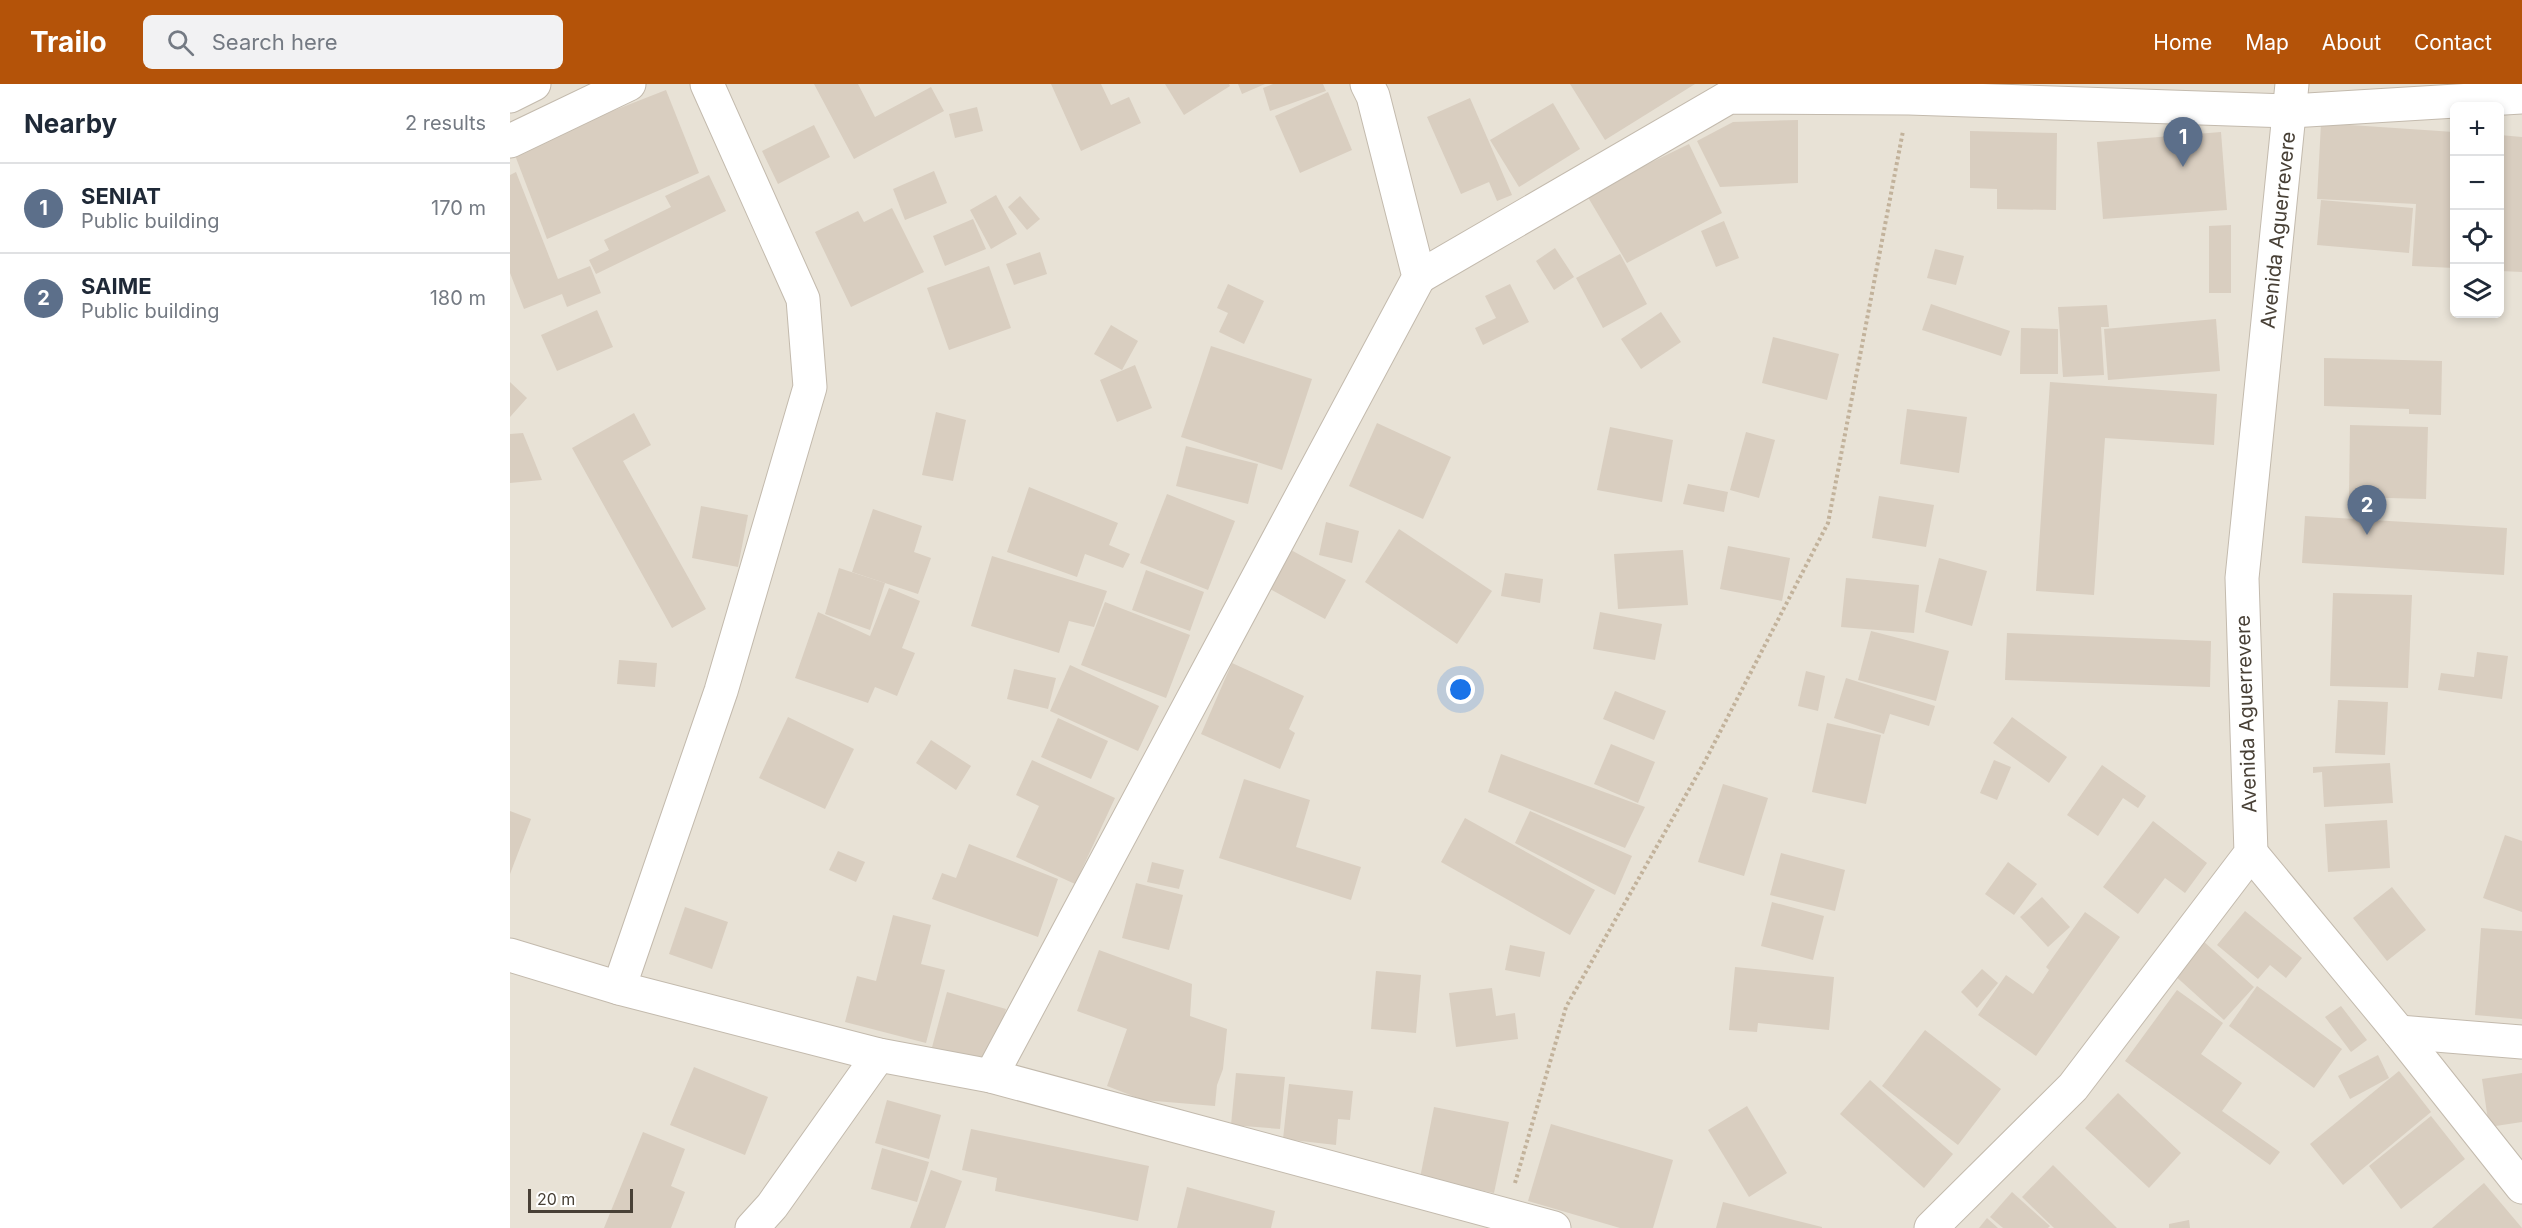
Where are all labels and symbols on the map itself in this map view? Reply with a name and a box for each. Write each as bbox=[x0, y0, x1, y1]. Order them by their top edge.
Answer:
pin: 1 bbox=[2164, 118, 2202, 167]
street label: Avenida Aguerrevere bbox=[2256, 130, 2300, 330]
pin: 2 bbox=[2348, 486, 2386, 535]
street label: Avenida Aguerrevere bbox=[2231, 615, 2261, 813]
your location bbox=[1446, 675, 1475, 704]
scale bar bbox=[528, 1186, 633, 1214]

